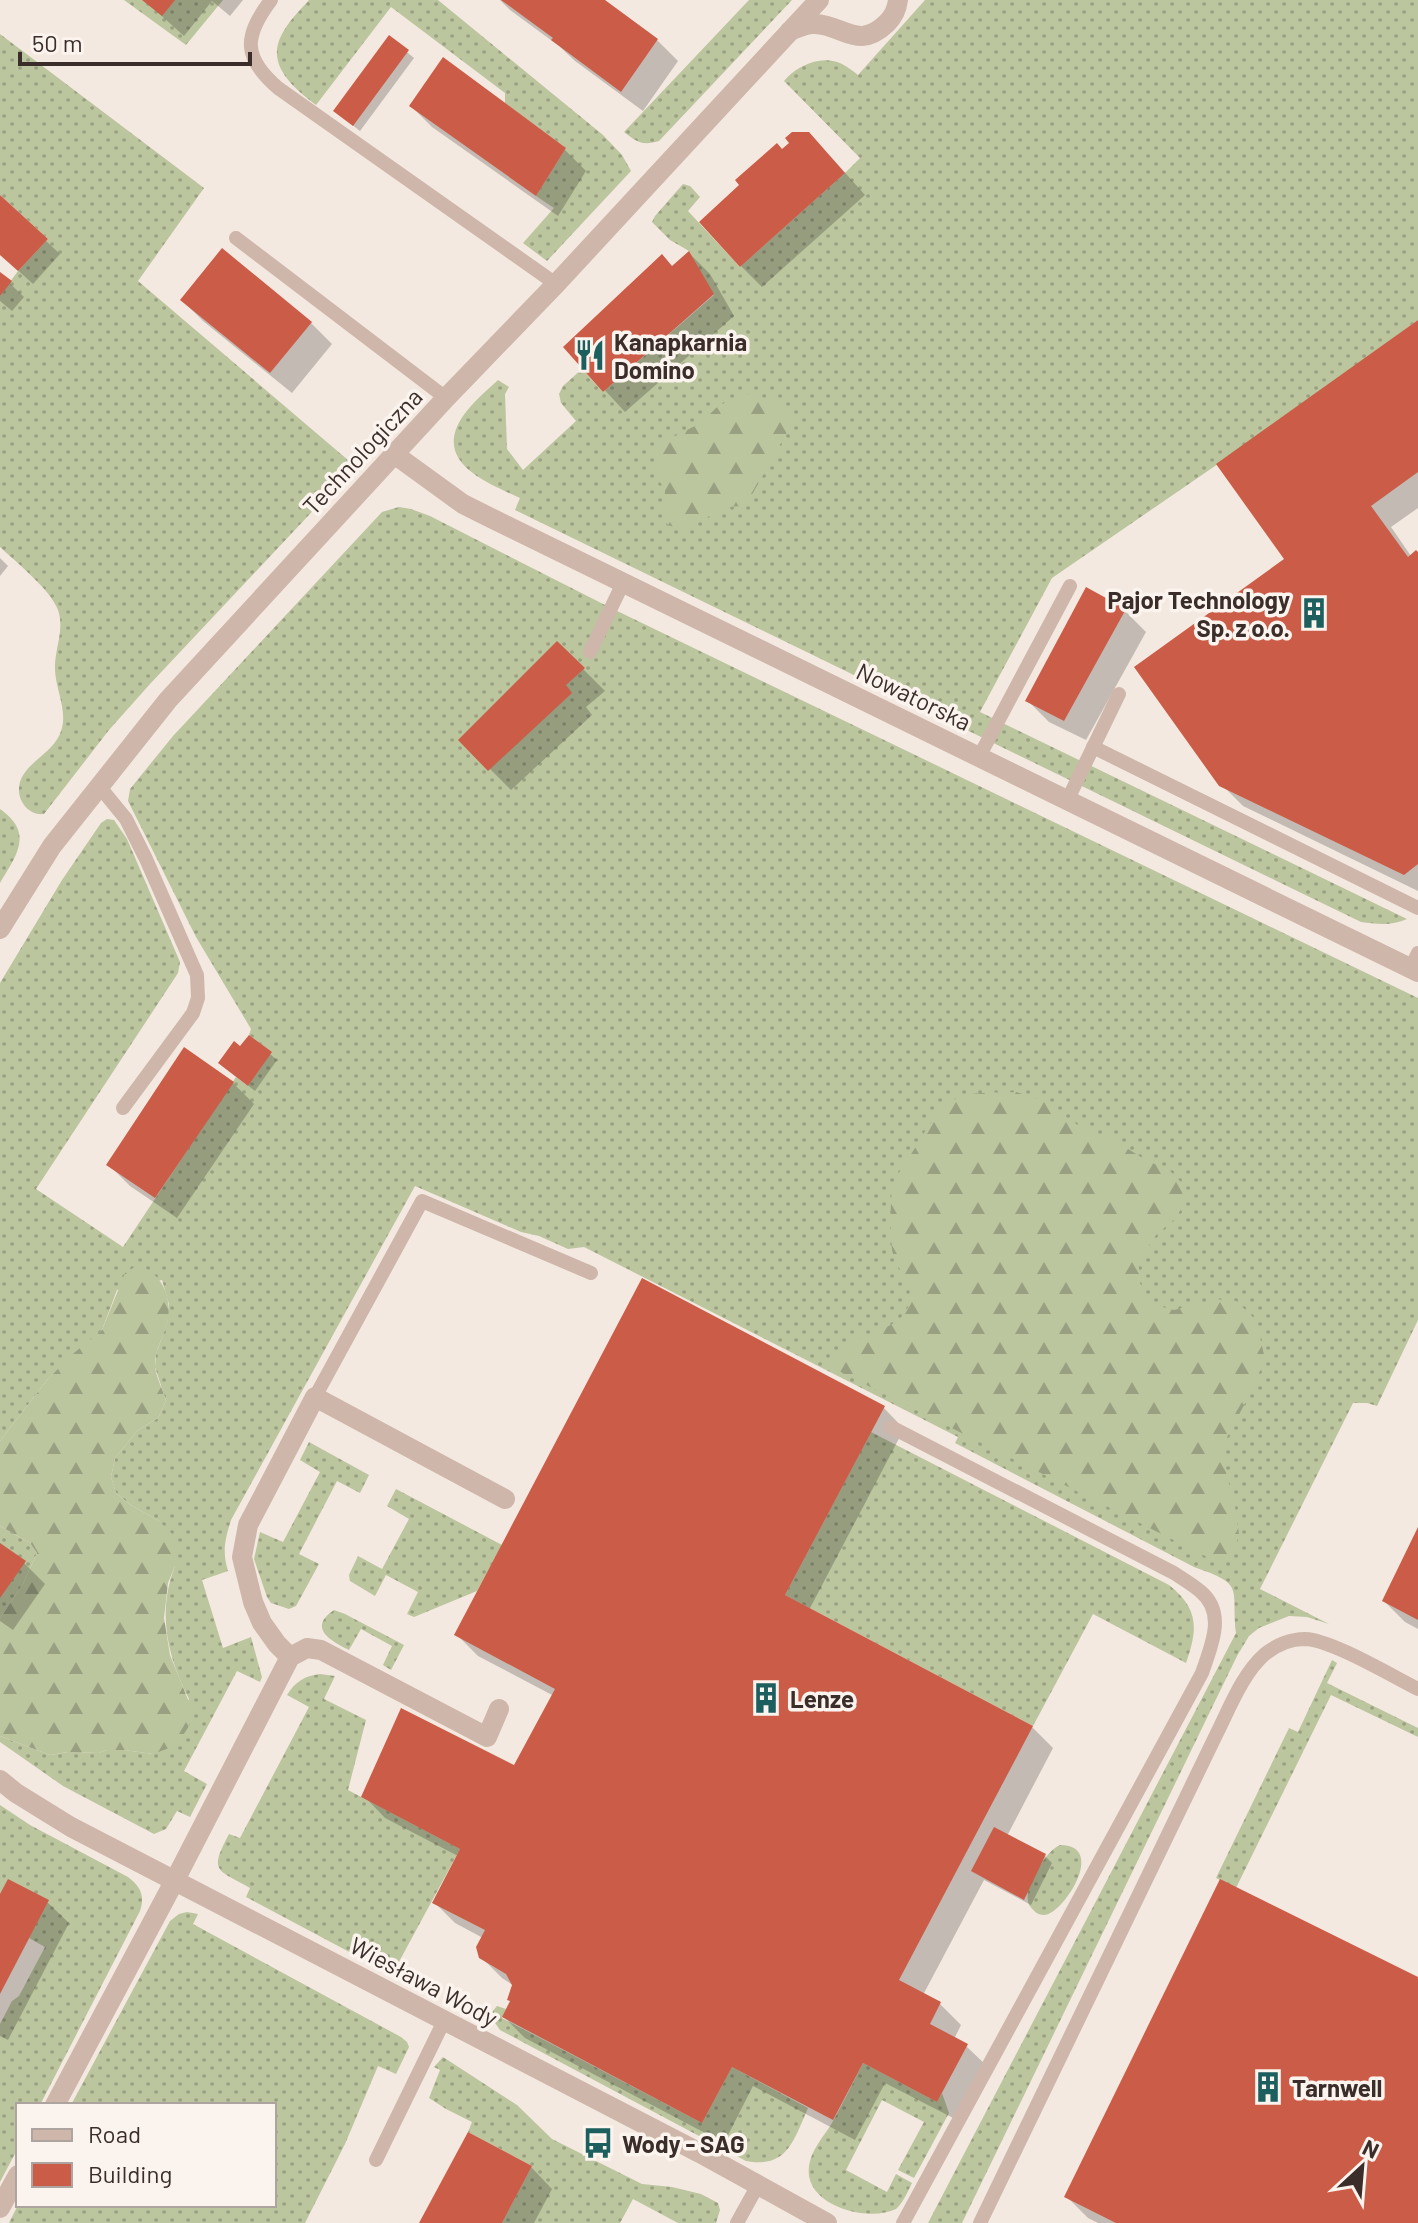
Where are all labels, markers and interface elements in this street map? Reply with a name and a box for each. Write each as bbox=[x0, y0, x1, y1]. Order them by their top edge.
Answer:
scale bar bbox=[20, 16, 250, 66]
text: 50 m bbox=[32, 28, 83, 57]
place label: Kanapkarnia Domino bbox=[614, 327, 747, 384]
restaurant icon: Kanapkarnia Domino bbox=[573, 338, 607, 372]
street label: Technologiczna bbox=[296, 382, 428, 520]
place label: Pajor Technology Sp. z o.o. bbox=[1107, 585, 1290, 642]
building icon: Pajor Technology Sp. z o.o. bbox=[1297, 596, 1331, 630]
street label: Nowatorska bbox=[852, 656, 976, 736]
building icon: Lenze bbox=[749, 1681, 783, 1715]
place label: Lenze bbox=[790, 1684, 854, 1713]
street label: Wiesława Wody bbox=[345, 1930, 503, 2032]
building icon: Tarnwell bbox=[1251, 2070, 1285, 2104]
place label: Tarnwell bbox=[1292, 2073, 1382, 2102]
legend bbox=[16, 2103, 276, 2207]
text: Road bbox=[88, 2119, 141, 2148]
bus stop icon: Wody - SAG bbox=[581, 2126, 615, 2160]
north arrow bbox=[1322, 2127, 1402, 2207]
place label: Wody - SAG bbox=[622, 2129, 745, 2158]
text: N bbox=[1359, 2133, 1383, 2163]
text: Building bbox=[88, 2159, 172, 2188]

